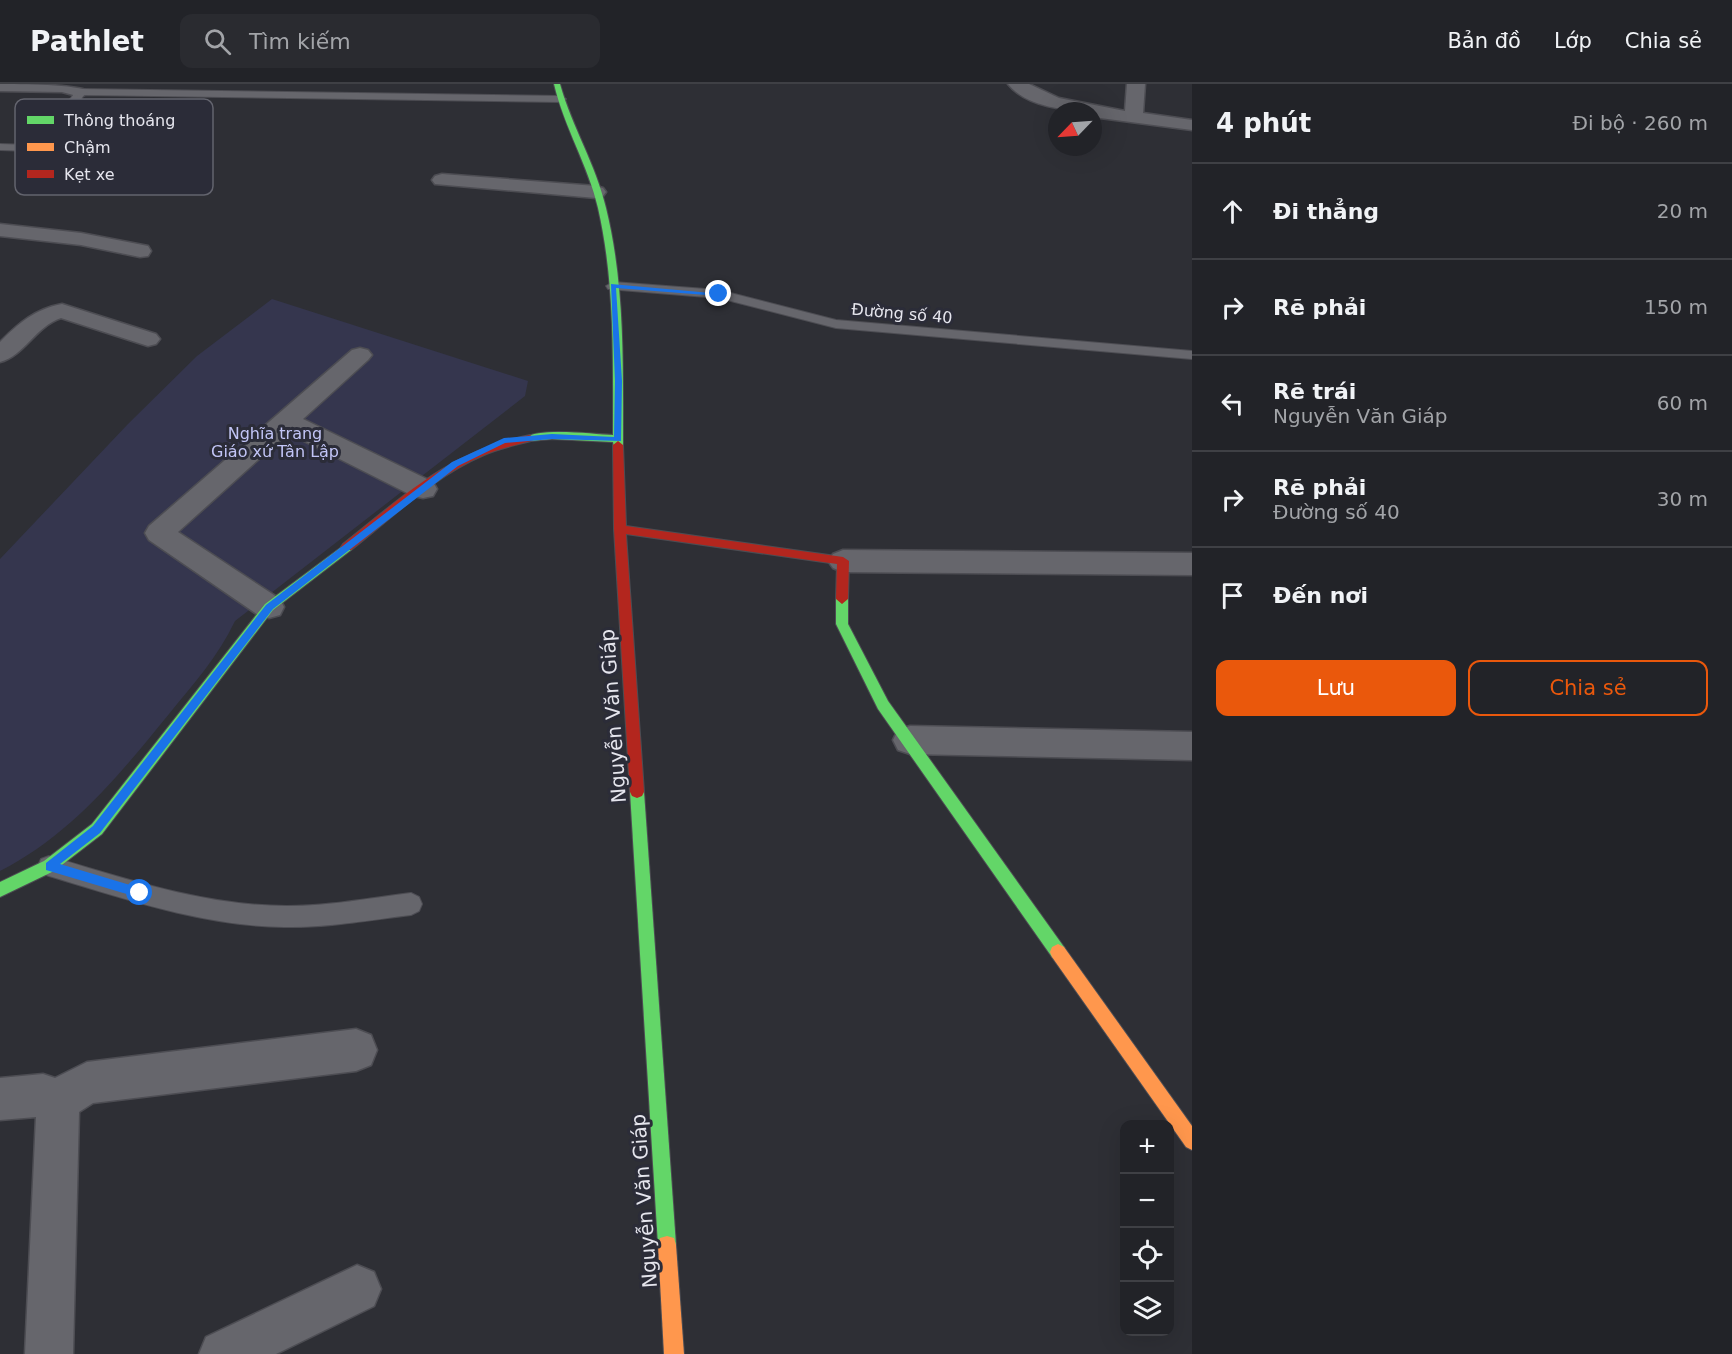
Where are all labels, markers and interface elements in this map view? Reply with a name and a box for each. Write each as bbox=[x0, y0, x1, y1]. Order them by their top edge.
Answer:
search box bbox=[180, 14, 600, 68]
text: Pathlet bbox=[30, 25, 144, 58]
icon: search bbox=[201, 25, 234, 58]
text: Tìm kiếm bbox=[249, 29, 351, 54]
text: Bản đồ bbox=[1447, 29, 1521, 53]
text: Lớp bbox=[1554, 29, 1592, 53]
text: Chia sẻ bbox=[1625, 29, 1702, 53]
legend bbox=[15, 99, 213, 195]
north arrow bbox=[1048, 102, 1102, 156]
text: 4 phút bbox=[1216, 108, 1311, 138]
text: Thông thoáng bbox=[63, 111, 175, 130]
text: Đi bộ · 260 m bbox=[1573, 111, 1708, 135]
text: Chậm bbox=[64, 138, 111, 157]
text: Kẹt xe bbox=[64, 165, 115, 184]
icon: ahead bbox=[1216, 195, 1249, 228]
text: Đi thẳng bbox=[1273, 199, 1379, 224]
text: 20 m bbox=[1657, 199, 1708, 223]
route end bbox=[705, 280, 731, 306]
icon: right bbox=[1216, 291, 1249, 324]
text: Rẽ phải bbox=[1273, 295, 1366, 320]
text: 150 m bbox=[1644, 295, 1708, 319]
street label: Đường số 40 bbox=[851, 300, 953, 327]
text: Rẽ trái bbox=[1273, 379, 1356, 404]
icon: left bbox=[1216, 387, 1249, 420]
text: 60 m bbox=[1657, 391, 1708, 415]
text: Nguyễn Văn Giáp bbox=[1273, 404, 1447, 428]
park label: Nghĩa trang Giáo xứ Tân Lập bbox=[211, 424, 339, 461]
text: Rẽ phải bbox=[1273, 475, 1366, 500]
icon: right bbox=[1216, 483, 1249, 516]
text: 30 m bbox=[1657, 487, 1708, 511]
text: Đường số 40 bbox=[1273, 500, 1400, 524]
icon: arrive bbox=[1216, 579, 1249, 612]
text: Đến nơi bbox=[1273, 583, 1368, 608]
street label: Nguyễn Văn Giáp bbox=[595, 628, 631, 804]
button: Lưu bbox=[1216, 660, 1456, 716]
button: Chia sẻ bbox=[1468, 660, 1708, 716]
route start bbox=[126, 879, 152, 905]
street label: Nguyễn Văn Giáp bbox=[626, 1113, 662, 1289]
map controls bbox=[1120, 1120, 1174, 1336]
button: + bbox=[1120, 1120, 1174, 1174]
button: − bbox=[1120, 1174, 1174, 1228]
button: locate bbox=[1120, 1228, 1174, 1282]
button: layers bbox=[1120, 1282, 1174, 1336]

